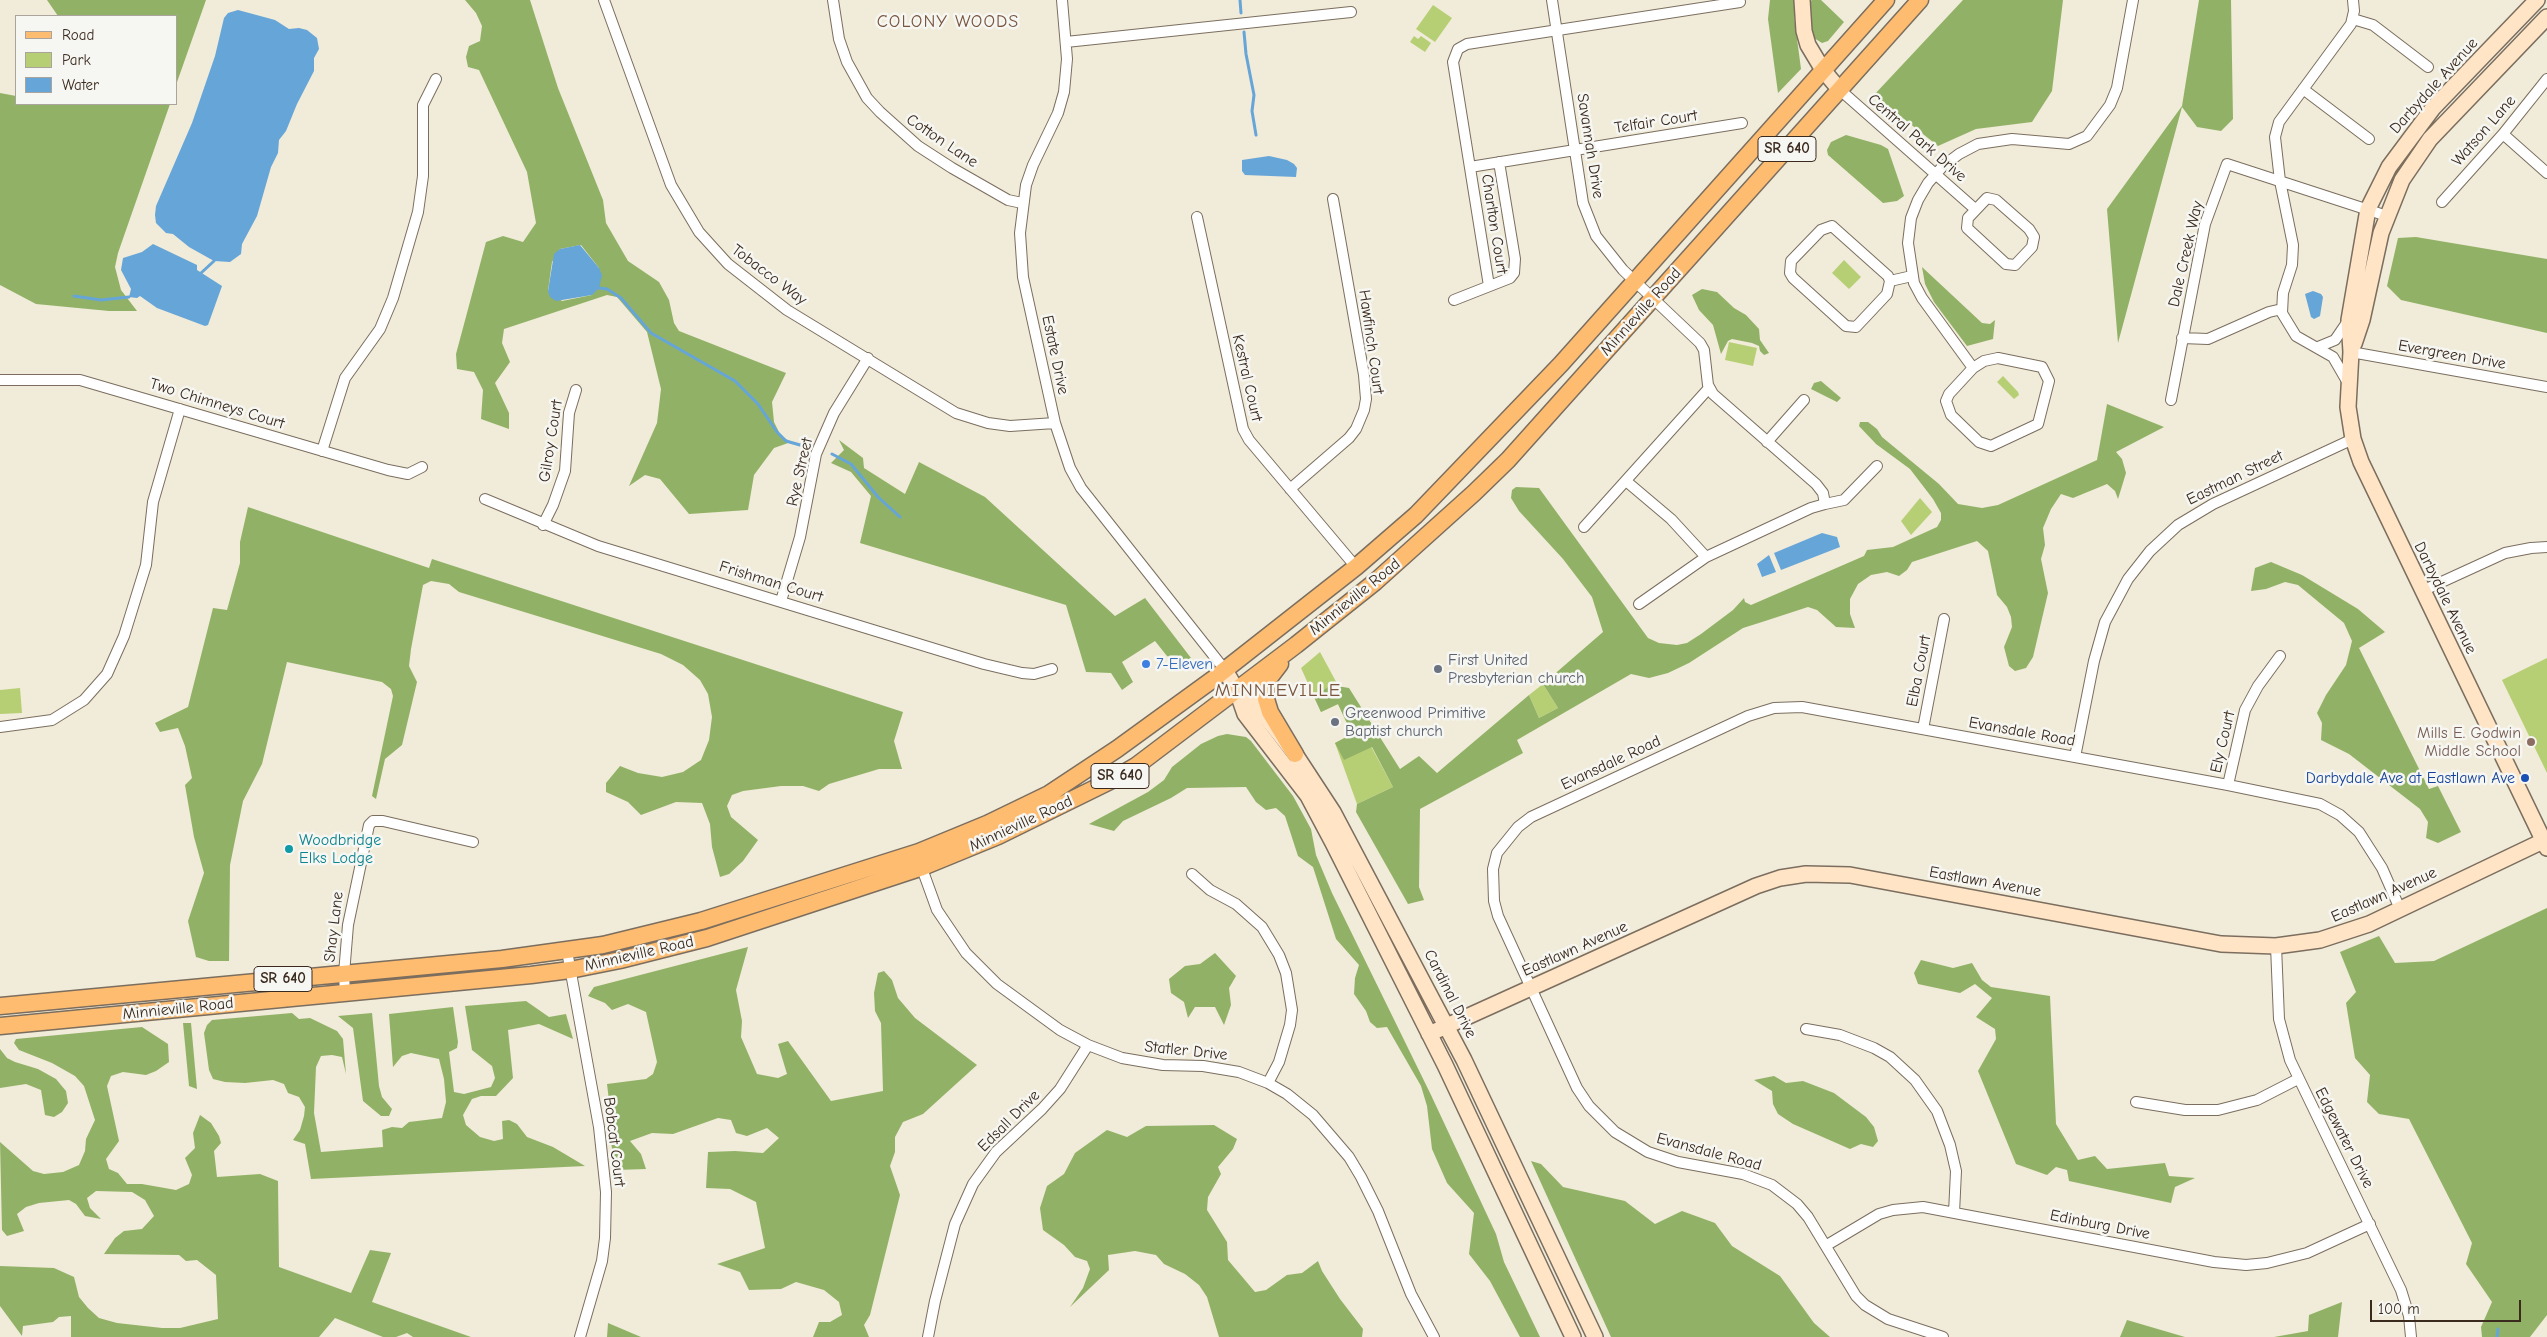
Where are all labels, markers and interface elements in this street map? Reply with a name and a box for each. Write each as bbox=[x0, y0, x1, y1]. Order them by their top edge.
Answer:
district label: COLONY WOODS bbox=[875, 11, 1021, 33]
legend bbox=[15, 15, 178, 105]
text: Road bbox=[62, 26, 94, 44]
street label: Darbydale Avenue bbox=[2386, 34, 2482, 138]
text: Park bbox=[62, 51, 91, 69]
text: Water bbox=[62, 76, 99, 94]
street label: Central Park Drive bbox=[1864, 90, 1970, 186]
street label: Savannah Drive bbox=[1572, 92, 1608, 200]
street label: Watson Lane bbox=[2448, 92, 2520, 170]
street label: Telfair Court bbox=[1613, 106, 1699, 138]
street label: Cotton Lane bbox=[903, 110, 981, 172]
road number: SR 640 bbox=[1758, 136, 1816, 162]
street label: Charlton Court bbox=[1477, 173, 1511, 275]
street label: Dale Creek Way bbox=[2164, 199, 2208, 309]
street label: Tobacco Way bbox=[727, 240, 811, 310]
street label: Minnieville Road bbox=[1597, 264, 1685, 360]
street label: Hawfinch Court bbox=[1354, 288, 1388, 396]
street label: Estate Drive bbox=[1037, 314, 1073, 396]
street label: Kestral Court bbox=[1228, 333, 1266, 423]
street label: Evergreen Drive bbox=[2397, 336, 2507, 374]
street label: Two Chimneys Court bbox=[147, 374, 287, 434]
street label: Gilroy Court bbox=[535, 399, 567, 483]
street label: Rye Street bbox=[783, 436, 817, 508]
street label: Eastman Street bbox=[2184, 446, 2286, 510]
street label: Darbydale Avenue bbox=[2410, 539, 2480, 657]
street label: Minnieville Road bbox=[1306, 554, 1404, 640]
street label: Frishman Court bbox=[717, 557, 825, 607]
street label: Elba Court bbox=[1903, 633, 1935, 709]
place label: First United Presbyterian church bbox=[1448, 650, 1584, 688]
place label: 7-Eleven bbox=[1156, 654, 1213, 674]
marker: 7-Eleven bbox=[1140, 658, 1152, 670]
marker: First United Presbyterian church bbox=[1432, 663, 1444, 675]
district label: MINNIEVILLE bbox=[1213, 680, 1343, 702]
place label: Greenwood Primitive Baptist church bbox=[1345, 703, 1486, 741]
street label: Ely Court bbox=[2207, 709, 2239, 775]
street label: Evansdale Road bbox=[1967, 713, 2077, 751]
marker: Greenwood Primitive Baptist church bbox=[1329, 716, 1341, 728]
place label: Mills E. Godwin Middle School bbox=[2417, 723, 2521, 761]
street label: Evansdale Road bbox=[1558, 732, 1664, 794]
marker: Mills E. Godwin Middle School bbox=[2525, 736, 2537, 748]
road number: SR 640 bbox=[1091, 764, 1149, 788]
place label: Darbydale Ave at Eastlawn Ave bbox=[2306, 768, 2515, 788]
marker: Darbydale Ave at Eastlawn Ave bbox=[2519, 772, 2531, 784]
street label: Minnieville Road bbox=[966, 792, 1076, 856]
place label: Woodbridge Elks Lodge bbox=[299, 830, 381, 868]
marker: Woodbridge Elks Lodge bbox=[283, 843, 295, 855]
street label: Eastlawn Avenue bbox=[1928, 863, 2042, 901]
street label: Eastlawn Avenue bbox=[2328, 863, 2440, 927]
street label: Shay Lane bbox=[320, 891, 348, 963]
street label: Eastlawn Avenue bbox=[1519, 917, 1631, 981]
street label: Minnieville Road bbox=[582, 932, 696, 976]
street label: Cardinal Drive bbox=[1420, 947, 1480, 1041]
road number: SR 640 bbox=[254, 966, 312, 992]
street label: Minnieville Road bbox=[121, 994, 235, 1024]
street label: Statler Drive bbox=[1144, 1037, 1228, 1065]
street label: Edgewater Drive bbox=[2310, 1084, 2378, 1192]
street label: Edsall Drive bbox=[974, 1086, 1044, 1156]
street label: Bobcat Court bbox=[599, 1096, 629, 1188]
street label: Evansdale Road bbox=[1654, 1129, 1764, 1175]
street label: Edinburg Drive bbox=[2048, 1206, 2152, 1244]
scale bar bbox=[2372, 1290, 2523, 1322]
text: 100 m bbox=[2378, 1300, 2420, 1318]

